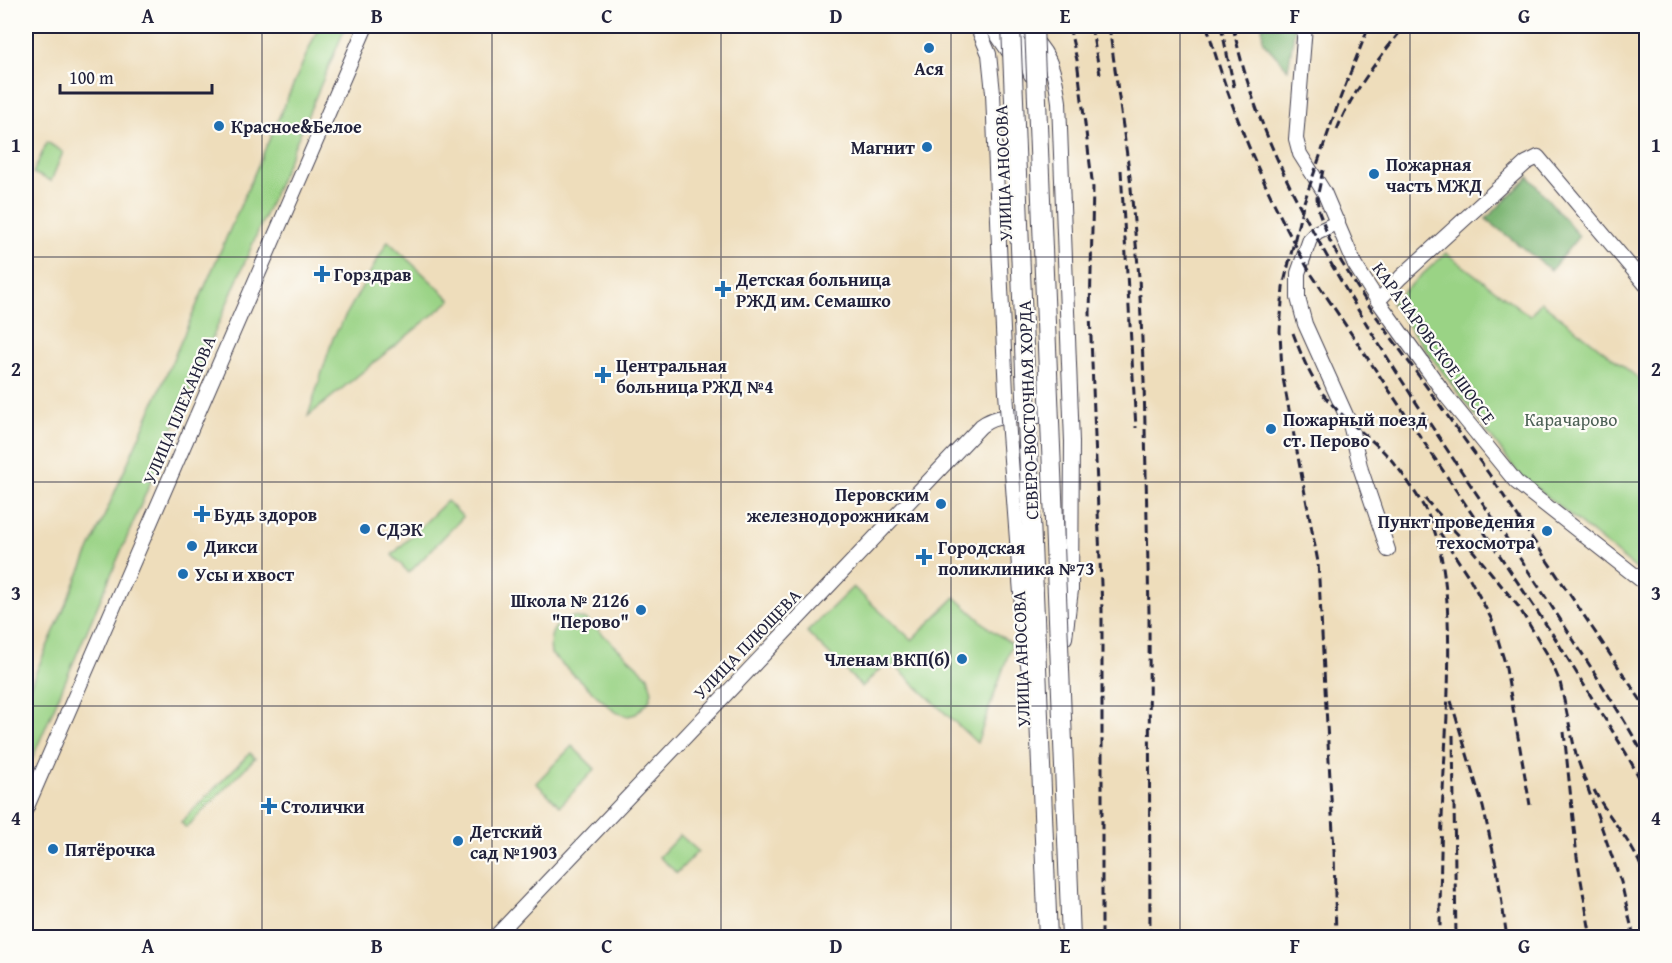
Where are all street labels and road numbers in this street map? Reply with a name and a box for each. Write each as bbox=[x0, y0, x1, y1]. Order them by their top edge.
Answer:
street label: УЛИЦА АНОСОВА bbox=[987, 104, 1019, 242]
street label: КАРАЧАРОВСКОЕ ШОССЕ bbox=[1366, 256, 1502, 430]
street label: СЕВЕРО-ВОСТОЧНАЯ ХОРДА bbox=[1011, 300, 1045, 520]
street label: УЛИЦА ПЛЕХАНОВА bbox=[135, 331, 223, 489]
street label: УЛИЦА ПЛЮЩЕВА bbox=[687, 582, 807, 705]
street label: УЛИЦА АНОСОВА bbox=[1005, 590, 1037, 728]

